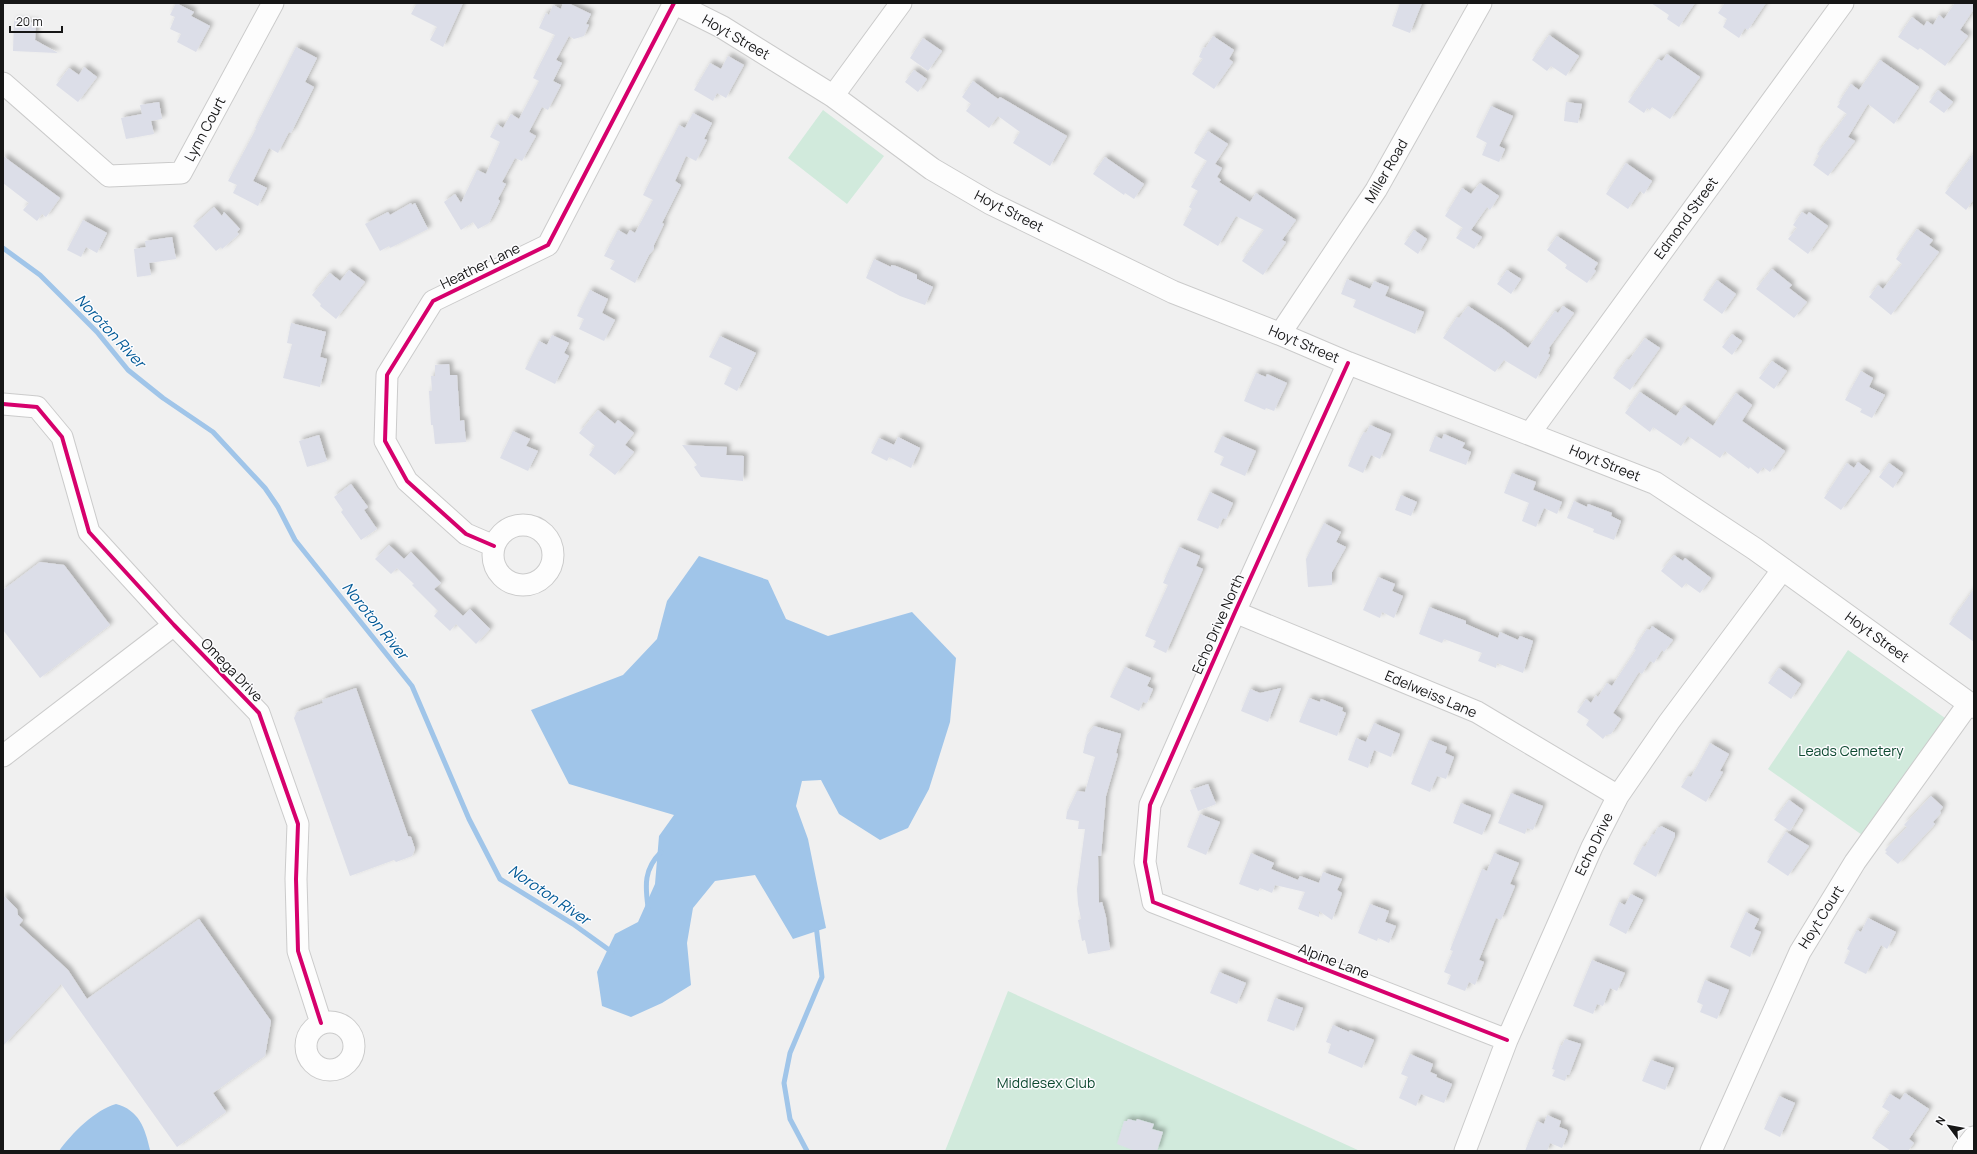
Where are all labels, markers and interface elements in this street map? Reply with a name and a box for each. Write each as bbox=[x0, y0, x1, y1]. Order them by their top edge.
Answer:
scale bar bbox=[10, 8, 62, 34]
street label: Hoyt Street bbox=[699, 10, 774, 64]
text: 20 m bbox=[16, 13, 43, 30]
street label: Lynn Court bbox=[180, 93, 230, 164]
street label: Miller Road bbox=[1360, 135, 1411, 206]
street label: Edmond Street bbox=[1649, 173, 1722, 262]
street label: Hoyt Street bbox=[971, 185, 1047, 236]
street label: Heather Lane bbox=[437, 238, 523, 293]
water label: Noroton River bbox=[71, 289, 152, 374]
street label: Hoyt Street bbox=[1266, 320, 1343, 367]
street label: Hoyt Street bbox=[1567, 440, 1644, 486]
street label: Echo Drive North bbox=[1187, 571, 1248, 677]
water label: Noroton River bbox=[338, 577, 415, 666]
street label: Hoyt Street bbox=[1841, 607, 1914, 667]
street label: Omega Drive bbox=[197, 634, 268, 706]
street label: Edelweiss Lane bbox=[1382, 666, 1480, 722]
park label: Leads Cemetery bbox=[1798, 741, 1904, 760]
street label: Echo Drive bbox=[1570, 809, 1617, 878]
water label: Noroton River bbox=[504, 860, 596, 931]
street label: Hoyt Court bbox=[1794, 881, 1848, 952]
street label: Alpine Lane bbox=[1296, 938, 1372, 983]
park label: Middlesex Club bbox=[997, 1073, 1095, 1092]
north arrow bbox=[1929, 1106, 1969, 1146]
text: N bbox=[1932, 1113, 1949, 1128]

